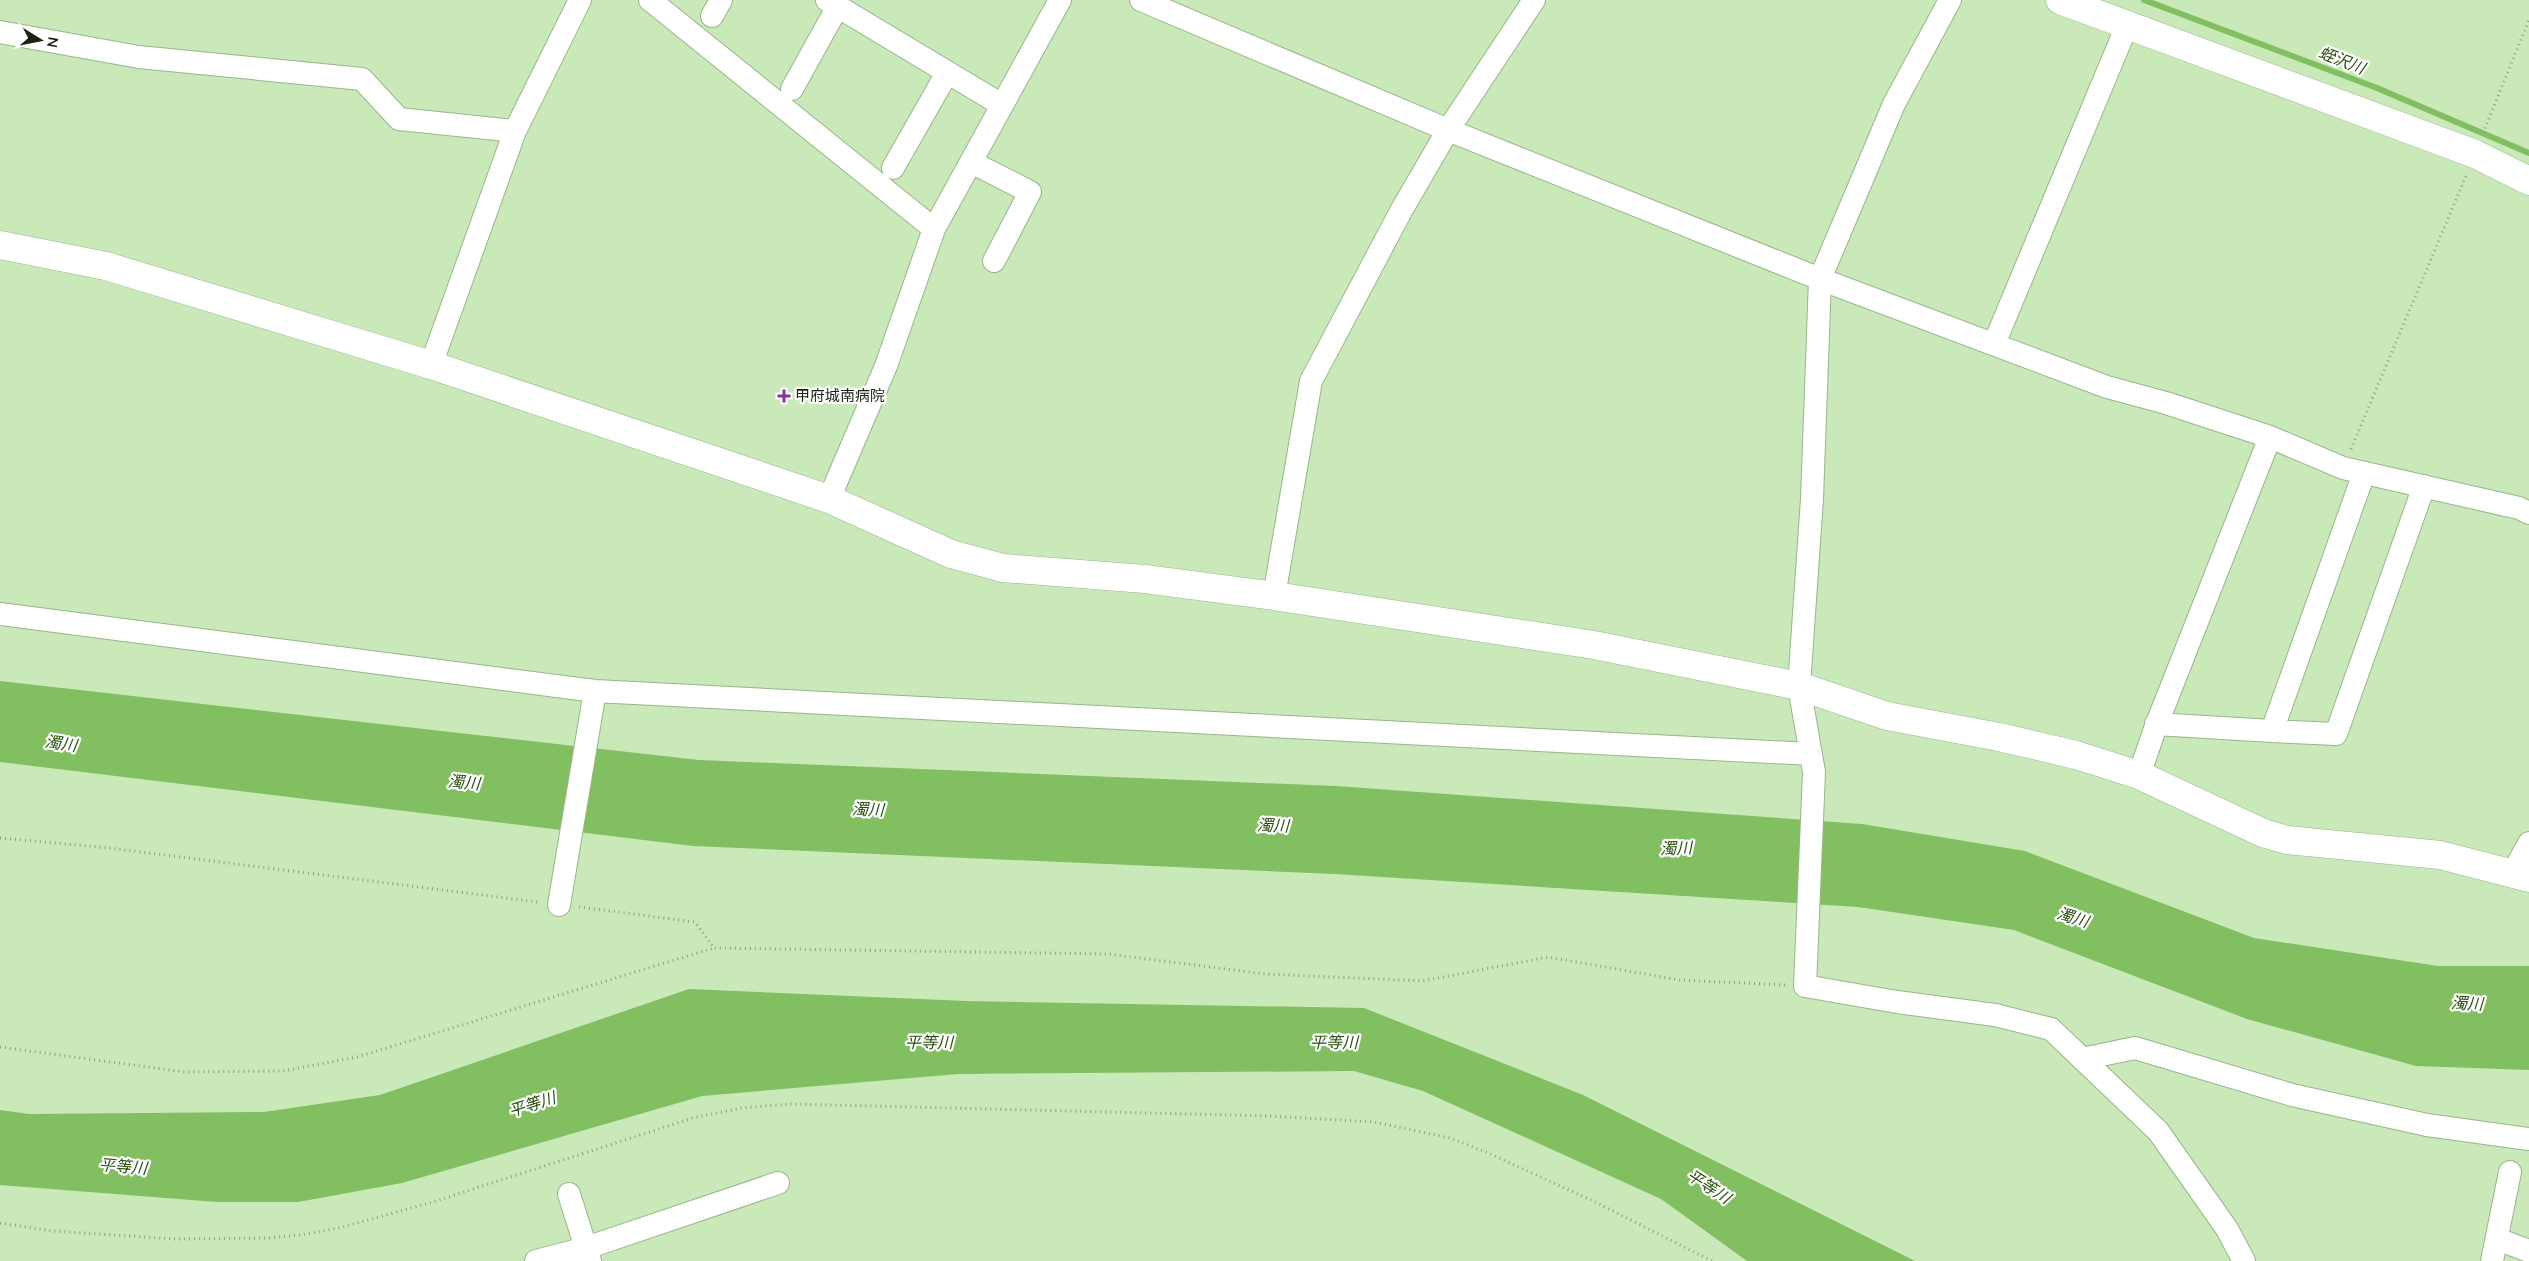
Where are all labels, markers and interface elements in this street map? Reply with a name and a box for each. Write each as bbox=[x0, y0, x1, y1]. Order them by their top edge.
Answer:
north arrow bbox=[15, 15, 65, 65]
text: N bbox=[43, 35, 63, 49]
water label: 蛭沢川 bbox=[2316, 42, 2370, 79]
place label: 甲府城南病院 bbox=[795, 386, 885, 405]
marker: 甲府城南病院 bbox=[777, 389, 791, 403]
water label: 濁川 bbox=[44, 731, 80, 755]
water label: 濁川 bbox=[447, 771, 483, 794]
water label: 濁川 bbox=[852, 798, 886, 820]
water label: 濁川 bbox=[1257, 814, 1291, 836]
water label: 濁川 bbox=[1660, 837, 1694, 859]
water label: 濁川 bbox=[2055, 903, 2093, 932]
water label: 濁川 bbox=[2450, 992, 2485, 1014]
water label: 平等川 bbox=[905, 1032, 955, 1052]
water label: 平等川 bbox=[1310, 1032, 1360, 1052]
water label: 平等川 bbox=[506, 1086, 560, 1121]
water label: 平等川 bbox=[98, 1154, 150, 1178]
water label: 平等川 bbox=[1683, 1165, 1736, 1209]

